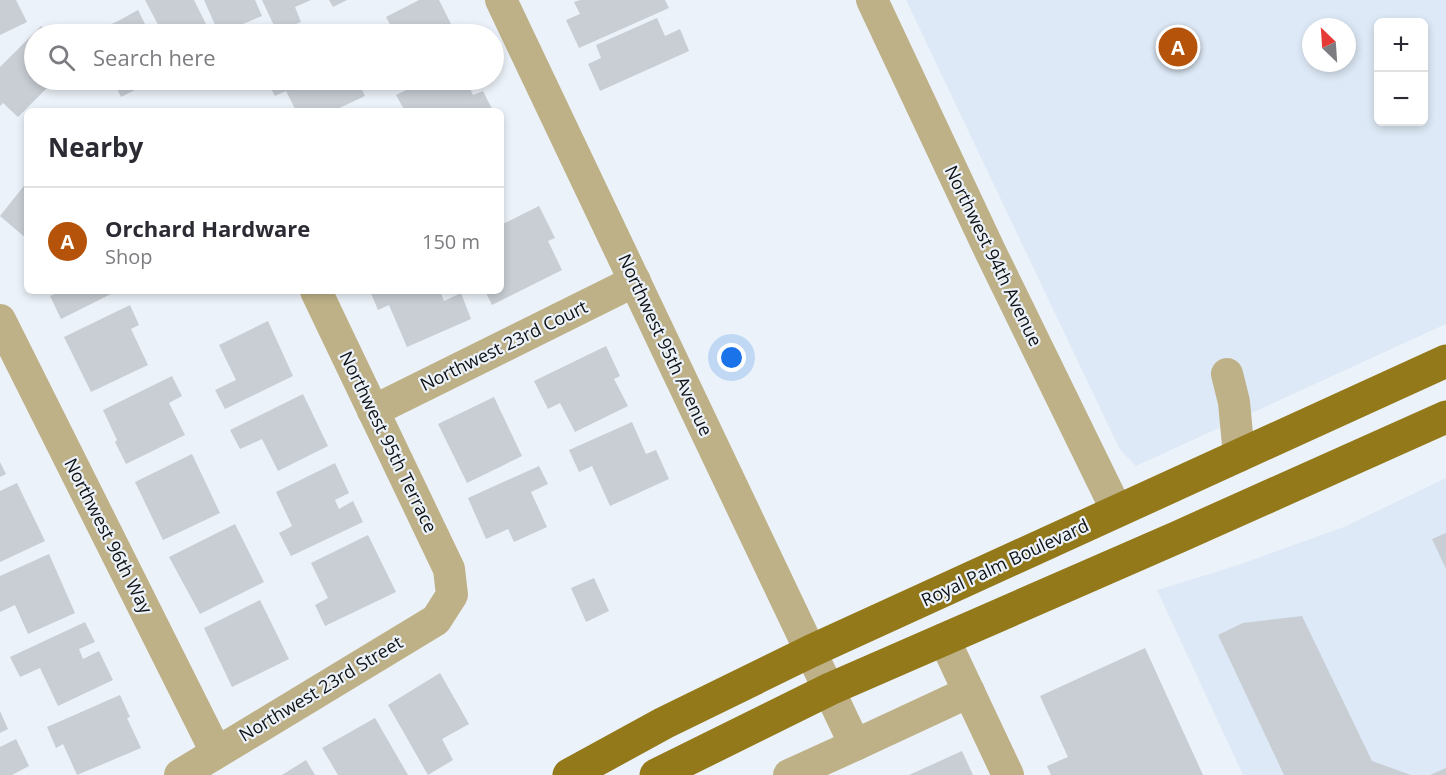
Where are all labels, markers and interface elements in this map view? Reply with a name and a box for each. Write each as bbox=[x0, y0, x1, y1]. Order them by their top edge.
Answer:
north arrow bbox=[1302, 18, 1356, 72]
map controls bbox=[1374, 18, 1428, 126]
button: + bbox=[1374, 18, 1428, 72]
search box bbox=[24, 24, 504, 90]
pin: A bbox=[1158, 24, 1198, 70]
icon: search bbox=[45, 41, 78, 74]
text: Search here bbox=[93, 42, 216, 72]
button: − bbox=[1374, 72, 1428, 126]
text: Nearby bbox=[48, 129, 143, 165]
street label: Northwest 94th Avenue bbox=[940, 161, 1048, 350]
text: Orchard Hardware bbox=[105, 213, 310, 243]
text: A bbox=[61, 228, 74, 255]
text: 150 m bbox=[422, 228, 480, 255]
text: Shop bbox=[105, 243, 153, 270]
street label: Northwest 95th Avenue bbox=[613, 250, 719, 440]
street label: Northwest 23rd Court bbox=[416, 294, 591, 396]
your location bbox=[717, 343, 746, 372]
street label: Northwest 95th Terrace bbox=[334, 347, 443, 536]
street label: Northwest 96th Way bbox=[59, 454, 159, 618]
street label: Royal Palm Boulevard bbox=[917, 513, 1092, 612]
street label: Northwest 23rd Street bbox=[234, 630, 407, 747]

